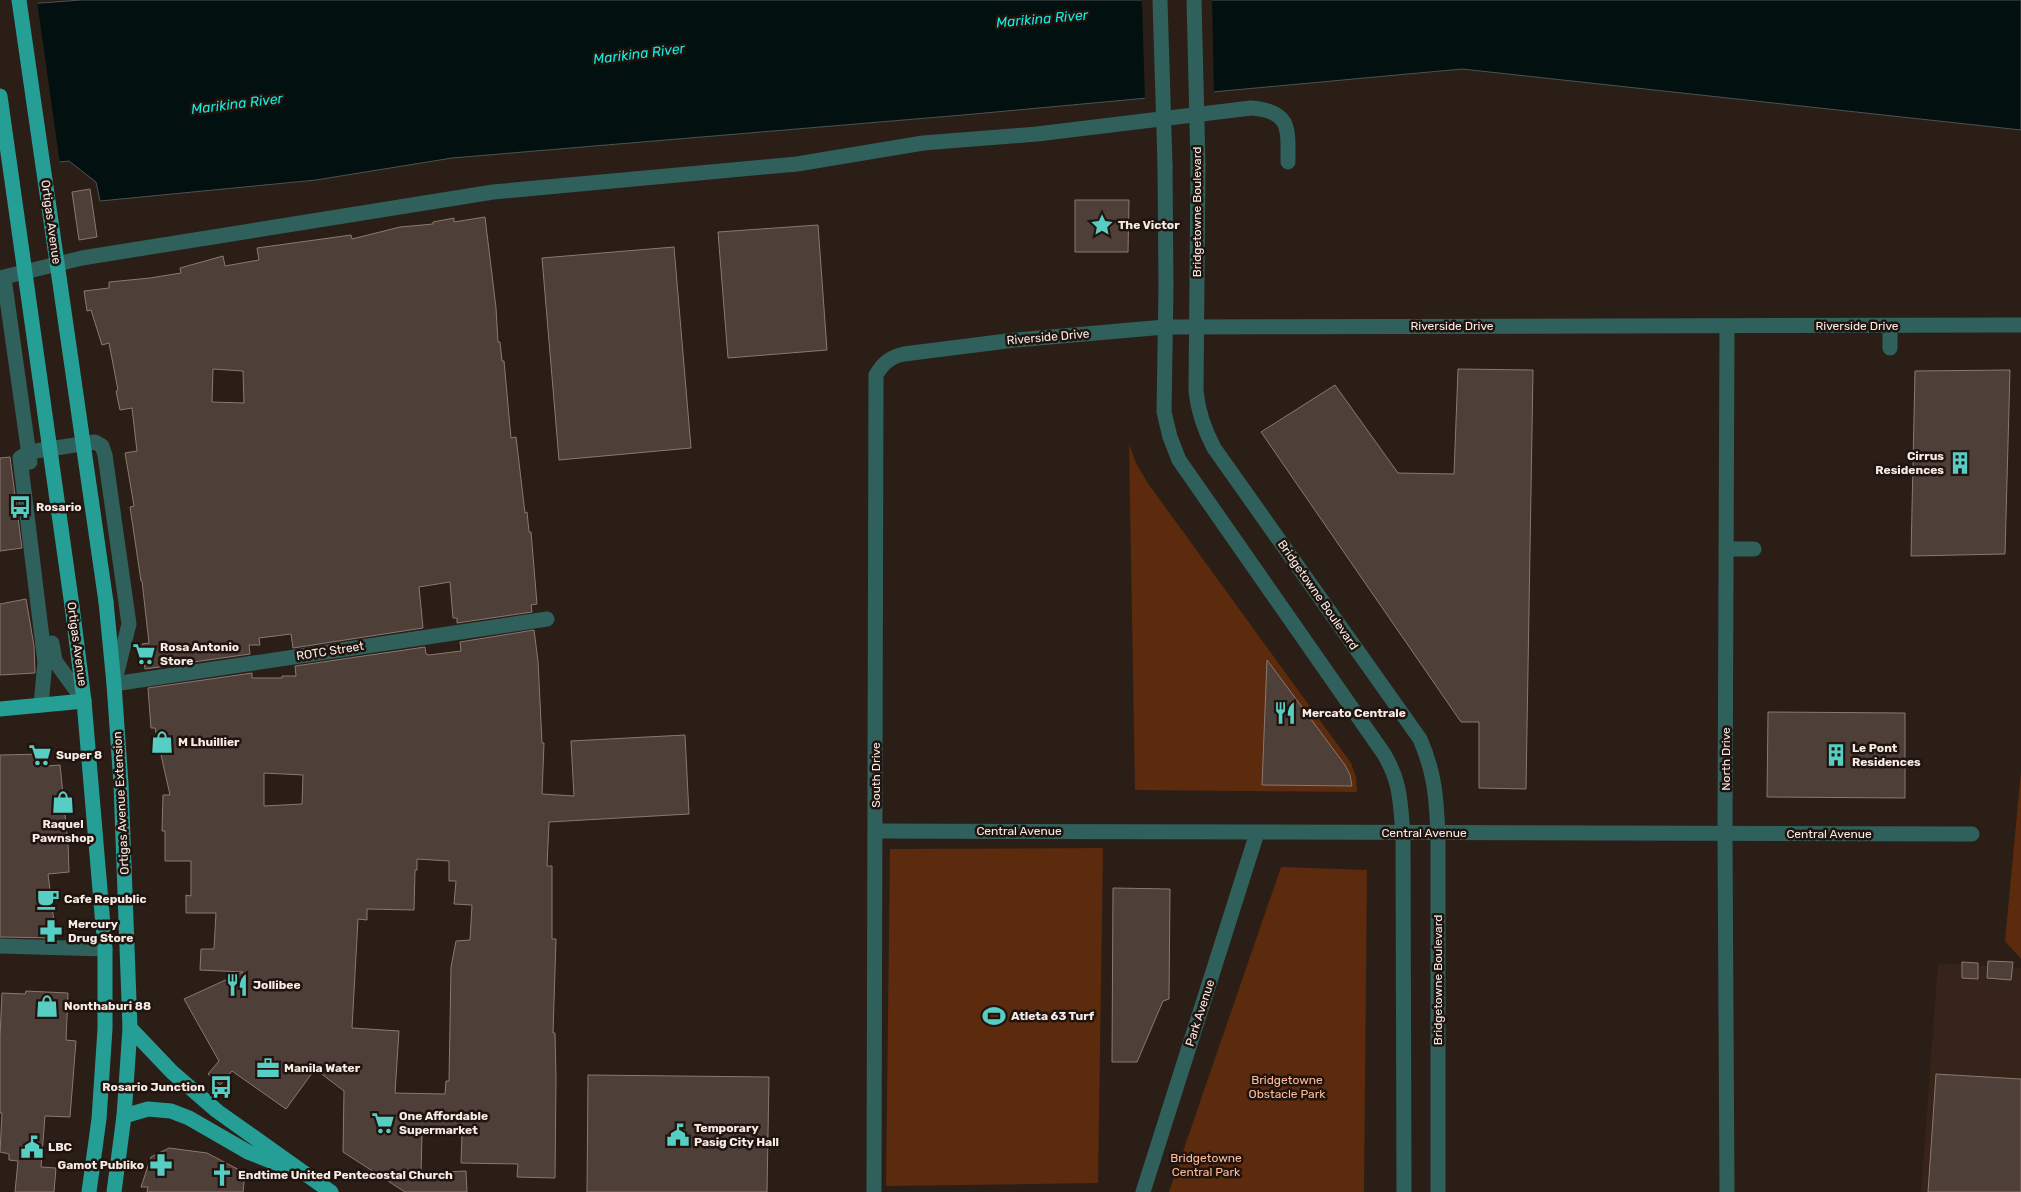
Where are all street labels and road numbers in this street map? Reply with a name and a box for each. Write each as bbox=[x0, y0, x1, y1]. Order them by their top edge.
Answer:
street label: Bridgetowne Boulevard bbox=[1190, 147, 1204, 277]
street label: Ortigas Avenue bbox=[38, 179, 64, 265]
street label: Riverside Drive bbox=[1410, 319, 1494, 333]
street label: Riverside Drive bbox=[1815, 319, 1899, 333]
street label: Riverside Drive bbox=[1006, 326, 1090, 348]
street label: Bridgetowne Boulevard bbox=[1275, 537, 1361, 653]
street label: Ortigas Avenue bbox=[64, 601, 90, 687]
street label: ROTC Street bbox=[295, 639, 365, 663]
street label: North Drive bbox=[1719, 727, 1733, 791]
street label: Ortigas Avenue Extension bbox=[110, 731, 132, 875]
street label: South Drive bbox=[869, 742, 883, 808]
street label: Central Avenue bbox=[976, 824, 1062, 838]
street label: Central Avenue bbox=[1381, 826, 1467, 840]
street label: Central Avenue bbox=[1786, 827, 1872, 841]
street label: Bridgetowne Boulevard bbox=[1431, 915, 1445, 1045]
street label: Park Avenue bbox=[1183, 978, 1217, 1048]

